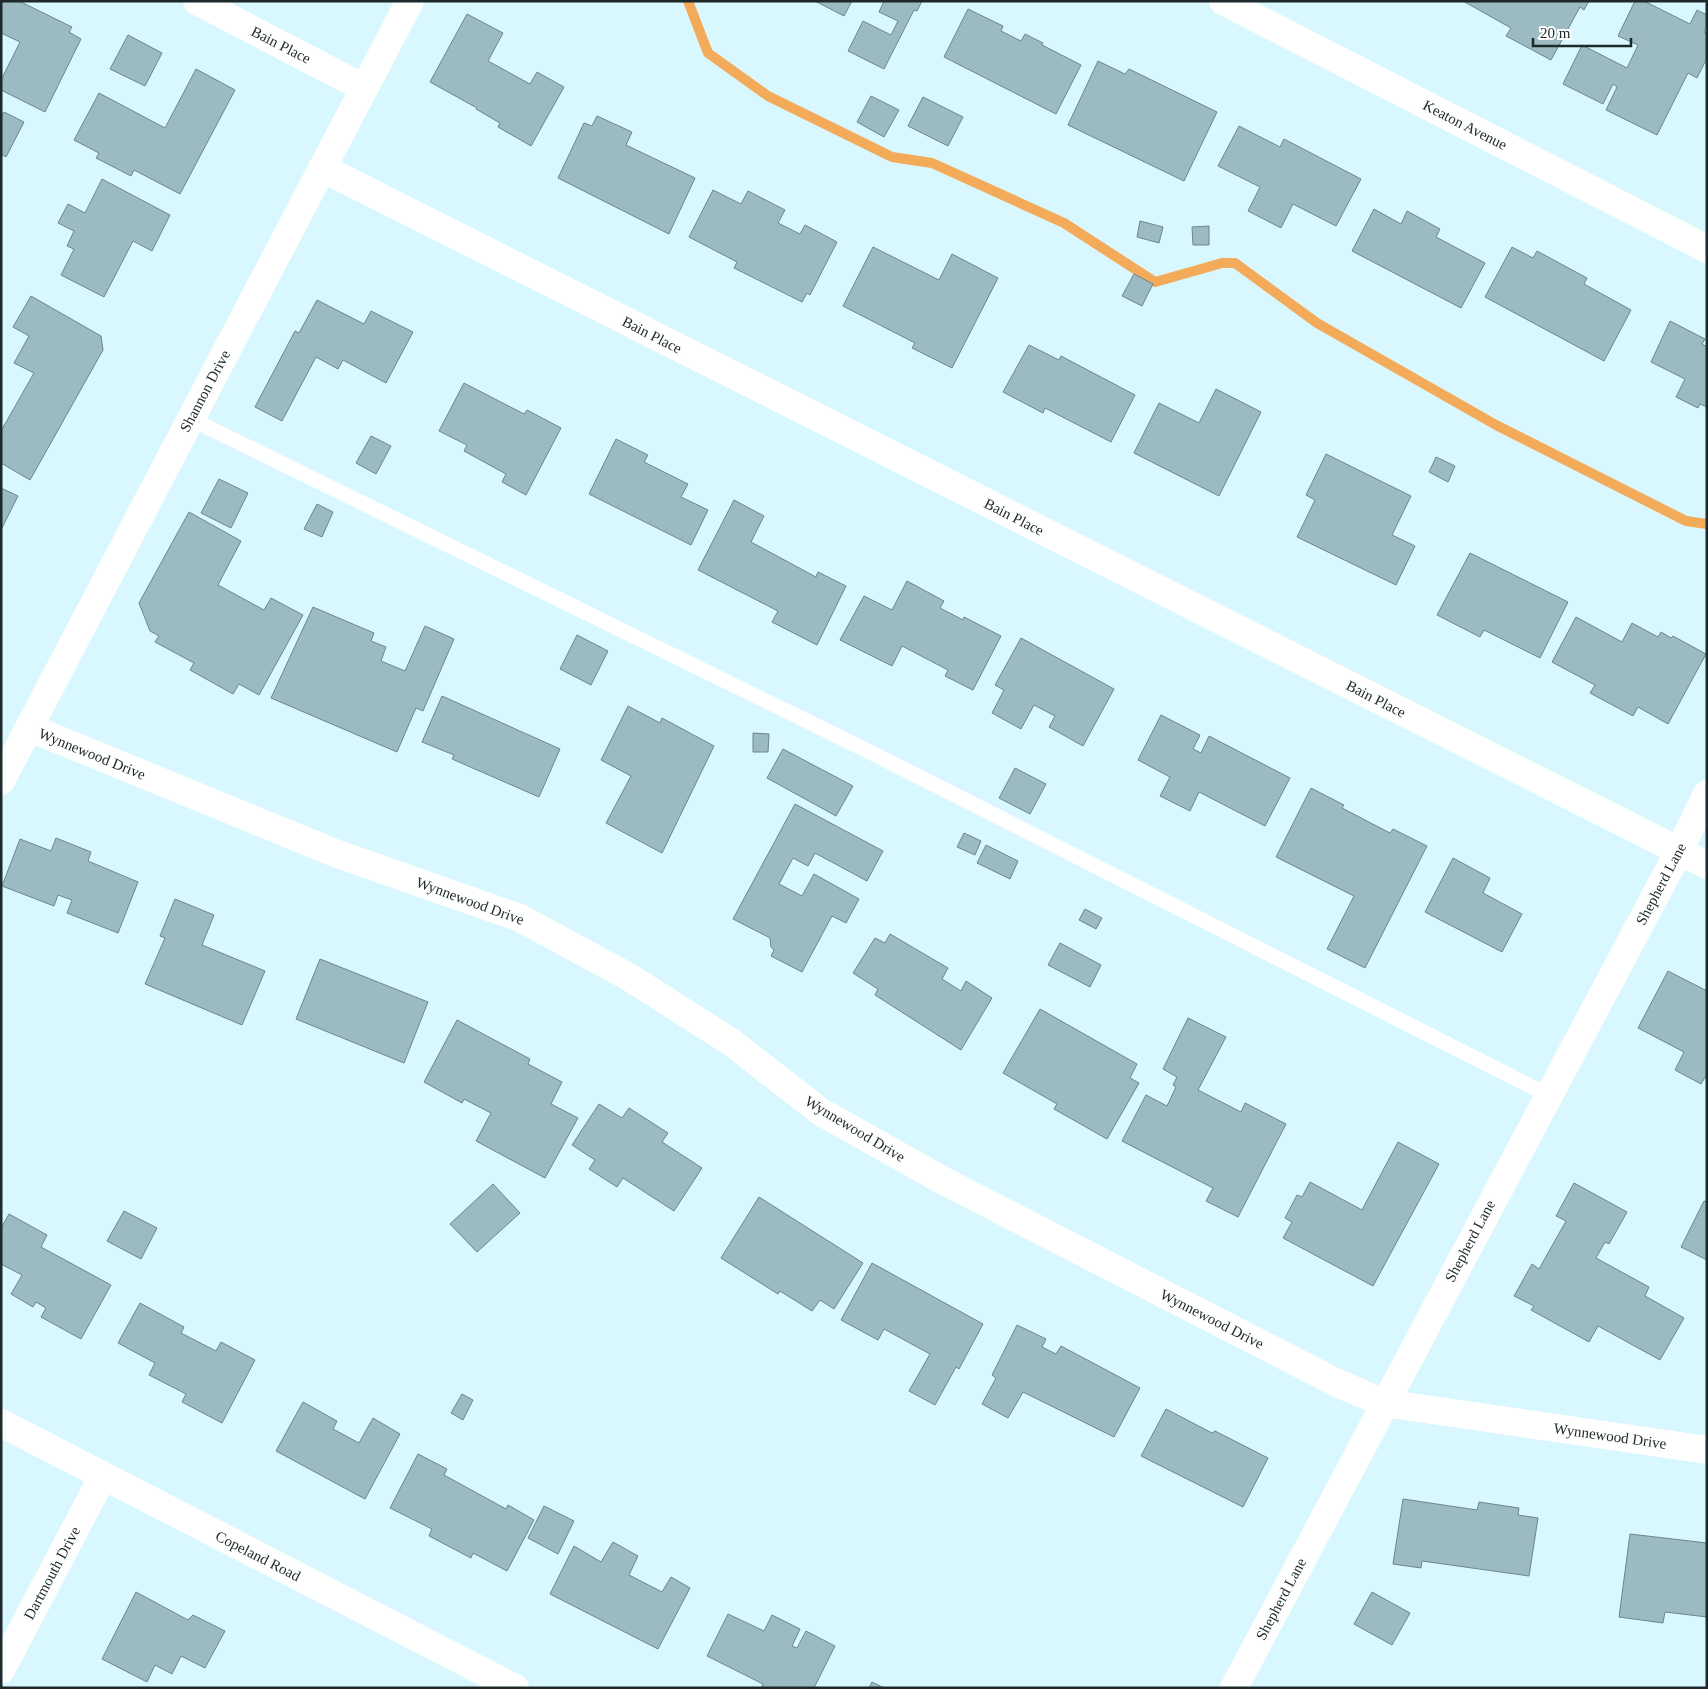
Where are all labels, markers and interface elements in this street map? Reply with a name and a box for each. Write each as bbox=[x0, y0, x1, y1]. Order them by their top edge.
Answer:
scale bar bbox=[1533, 15, 1630, 47]
street label: Bain Place bbox=[249, 23, 314, 67]
text: 20 m bbox=[1540, 25, 1571, 41]
street label: Keaton Avenue bbox=[1420, 97, 1510, 153]
street label: Bain Place bbox=[620, 313, 685, 357]
street label: Shannon Drive bbox=[177, 347, 233, 435]
street label: Bain Place bbox=[982, 495, 1047, 539]
street label: Bain Place bbox=[1344, 677, 1409, 721]
street label: Wynnewood Drive bbox=[36, 725, 148, 783]
street label: Shepherd Lane bbox=[1633, 840, 1689, 928]
street label: Wynnewood Drive bbox=[414, 874, 526, 928]
street label: Wynnewood Drive bbox=[802, 1093, 908, 1165]
street label: Shepherd Lane bbox=[1442, 1197, 1498, 1285]
street label: Wynnewood Drive bbox=[1158, 1286, 1267, 1352]
street label: Wynnewood Drive bbox=[1553, 1420, 1668, 1452]
street label: Dartmouth Drive bbox=[21, 1524, 83, 1622]
street label: Copeland Road bbox=[213, 1528, 303, 1584]
street label: Shepherd Lane bbox=[1253, 1555, 1309, 1643]

